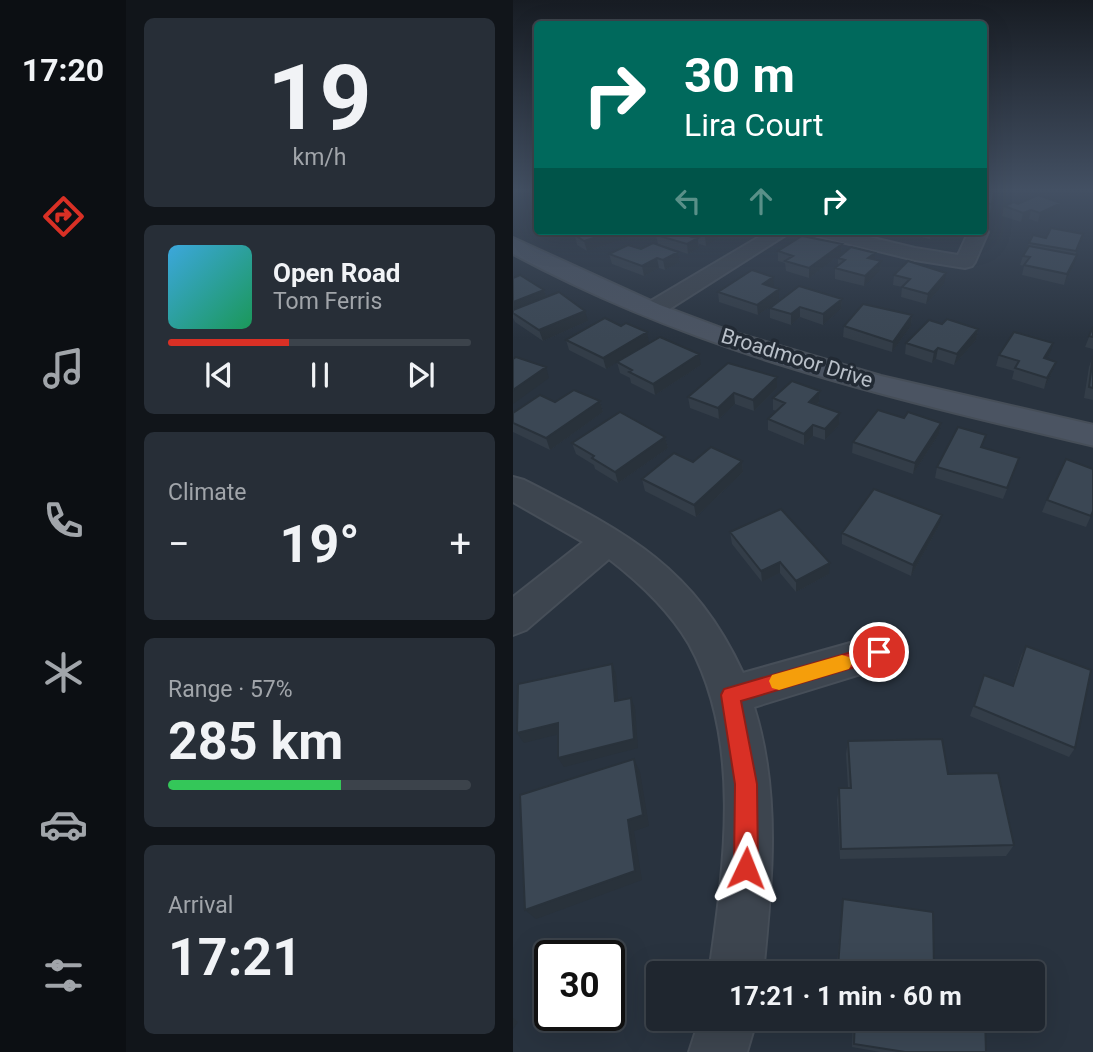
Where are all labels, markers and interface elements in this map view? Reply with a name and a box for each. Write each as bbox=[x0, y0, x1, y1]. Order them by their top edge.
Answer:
text: 19 bbox=[267, 45, 372, 151]
text: 30 m bbox=[684, 47, 795, 104]
icon: right bbox=[569, 49, 660, 140]
text: 17:20 bbox=[22, 51, 104, 89]
text: Lira Court bbox=[684, 106, 823, 144]
text: km/h bbox=[293, 144, 347, 171]
icon: left bbox=[669, 182, 707, 220]
icon: ahead bbox=[742, 182, 780, 220]
icon: right bbox=[815, 182, 853, 220]
icon: directions bbox=[39, 192, 88, 241]
text: Open Road bbox=[273, 258, 401, 288]
text: Tom Ferris bbox=[273, 288, 382, 315]
street label: Broadmoor Drive bbox=[718, 324, 876, 392]
icon: music bbox=[39, 344, 88, 393]
icon: previous bbox=[200, 356, 238, 394]
icon: pause bbox=[301, 356, 339, 394]
icon: next bbox=[402, 356, 440, 394]
text: Climate bbox=[168, 479, 247, 506]
icon: phone bbox=[39, 496, 88, 545]
text: 19° bbox=[280, 514, 360, 575]
text: − bbox=[168, 522, 190, 566]
text: + bbox=[449, 522, 471, 566]
pin bbox=[849, 622, 909, 682]
icon: arrive bbox=[860, 633, 898, 671]
icon: climate bbox=[39, 648, 88, 697]
text: Range · 57% bbox=[168, 676, 293, 703]
text: 285 km bbox=[168, 711, 343, 772]
icon: car bbox=[39, 800, 88, 849]
position arrow bbox=[709, 831, 783, 905]
text: Arrival bbox=[168, 892, 233, 919]
text: 17:21 bbox=[168, 927, 302, 988]
speed limit sign: 30 bbox=[534, 940, 625, 1031]
icon: filters bbox=[39, 951, 88, 1000]
text: 17:21 · 1 min · 60 m bbox=[729, 981, 962, 1011]

